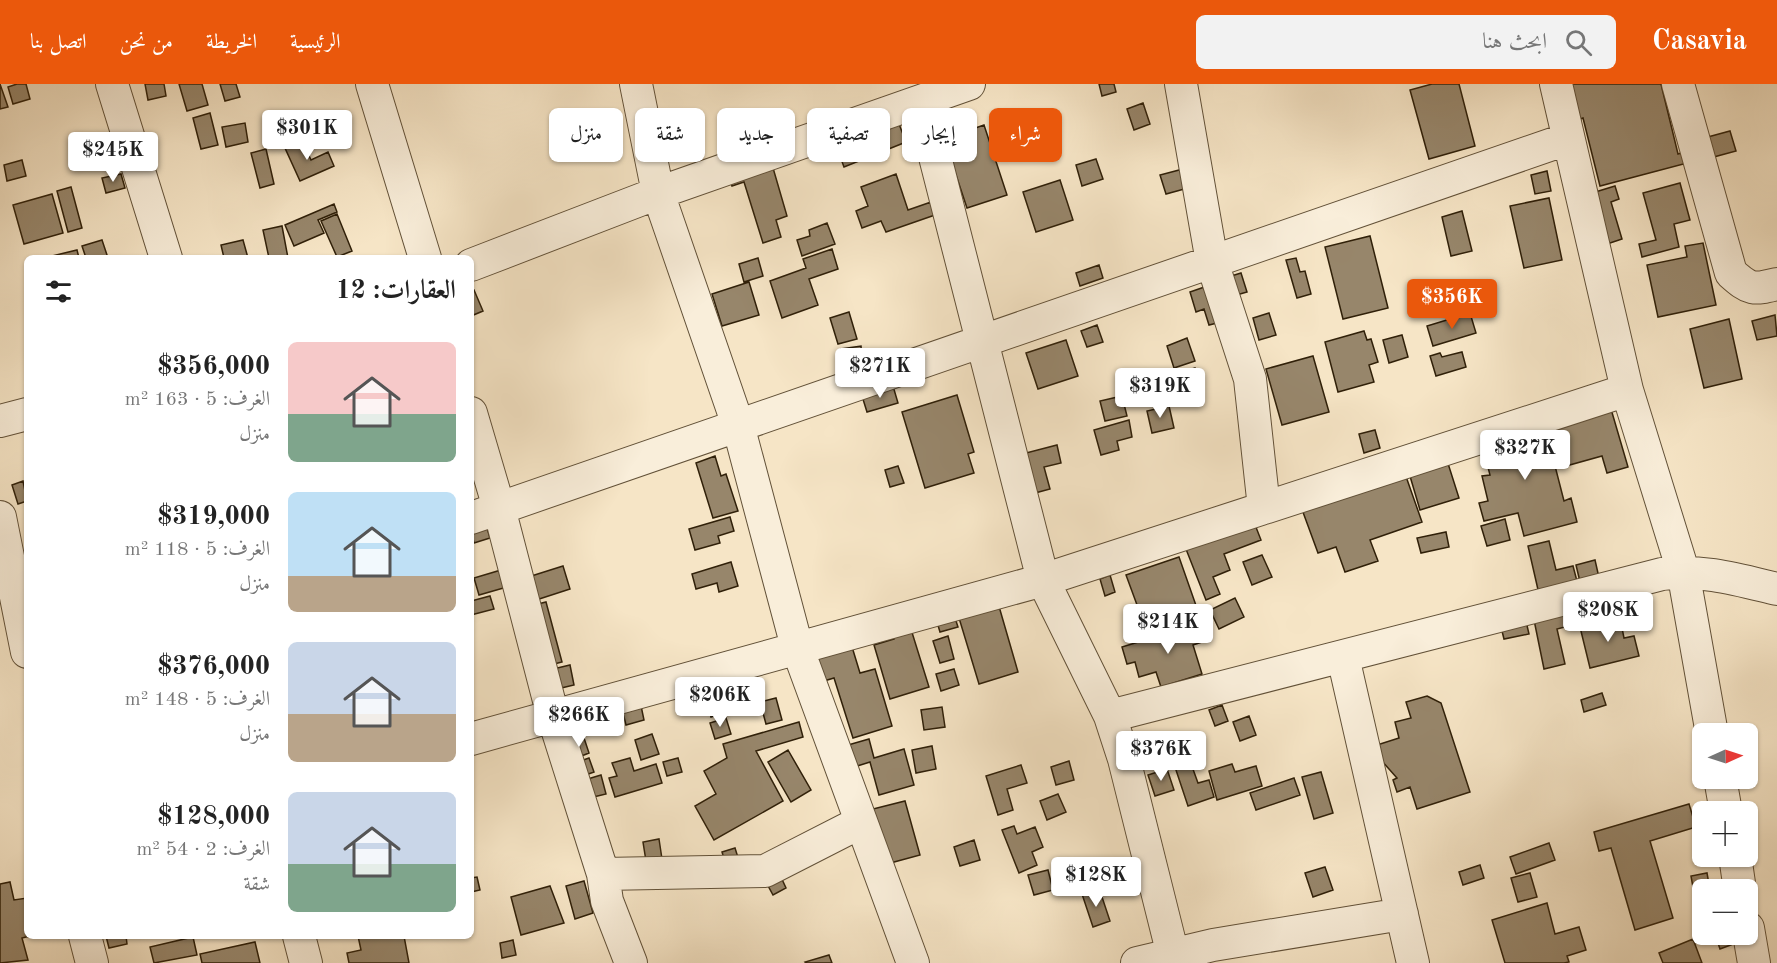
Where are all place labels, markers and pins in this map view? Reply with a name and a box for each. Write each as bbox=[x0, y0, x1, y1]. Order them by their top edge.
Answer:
pin: $301K bbox=[265, 110, 349, 161]
pin: $245K bbox=[71, 132, 155, 183]
pin: $356K bbox=[1410, 279, 1494, 330]
pin: $271K bbox=[838, 348, 922, 399]
pin: $319K bbox=[1118, 368, 1202, 419]
pin: $327K bbox=[1483, 430, 1567, 481]
pin: $208K bbox=[1566, 592, 1650, 643]
pin: $214K bbox=[1126, 604, 1210, 655]
pin: $206K bbox=[678, 677, 762, 728]
pin: $266K bbox=[537, 697, 621, 748]
pin: $376K bbox=[1119, 731, 1203, 782]
pin: $128K bbox=[1054, 857, 1138, 908]

